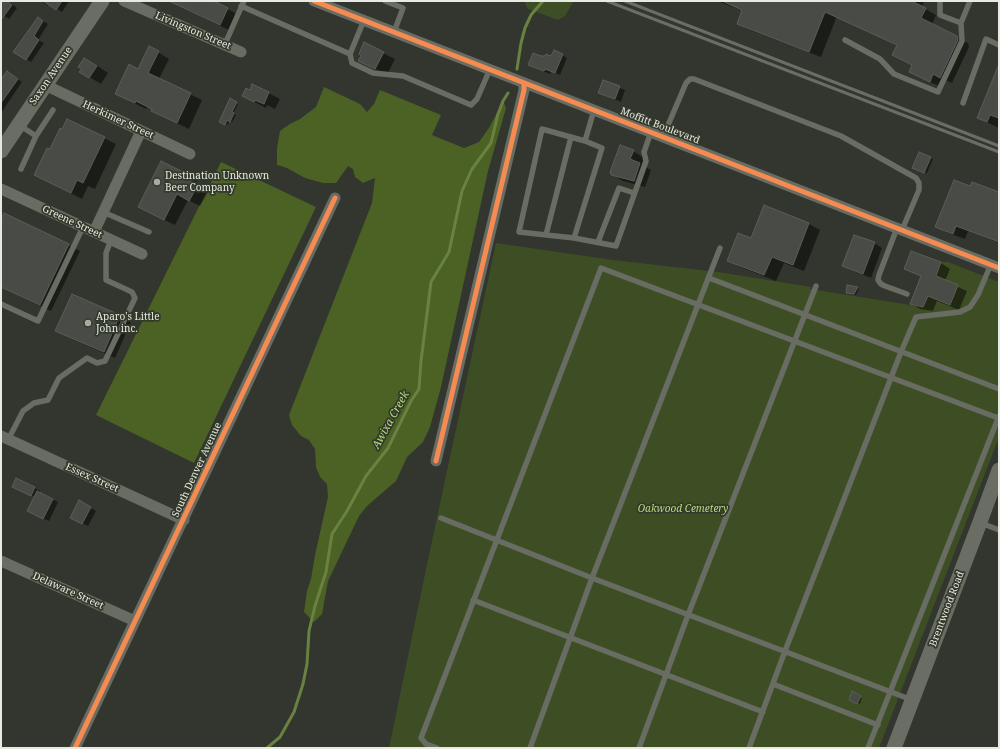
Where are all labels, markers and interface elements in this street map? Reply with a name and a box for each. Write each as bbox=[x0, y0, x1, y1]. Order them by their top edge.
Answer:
street label: Livingston Street bbox=[153, 10, 233, 52]
street label: Saxon Avenue bbox=[27, 45, 75, 107]
street label: Herkimer Street bbox=[81, 98, 155, 142]
street label: Moffitt Boulevard bbox=[619, 105, 701, 147]
place label: Destination Unknown Beer Company bbox=[165, 170, 269, 194]
marker: Destination Unknown Beer Company bbox=[152, 177, 162, 187]
street label: Greene Street bbox=[40, 203, 104, 241]
place label: Aparo's Little John inc. bbox=[96, 311, 160, 334]
marker: Aparo's Little John inc. bbox=[83, 318, 93, 328]
water label: Awixa Creek bbox=[370, 389, 412, 451]
street label: South Denver Avenue bbox=[170, 421, 224, 519]
street label: Essex Street bbox=[64, 461, 120, 495]
park label: Oakwood Cemetery bbox=[638, 503, 728, 515]
street label: Delaware Street bbox=[31, 570, 105, 612]
street label: Brentwood Road bbox=[927, 570, 967, 648]

